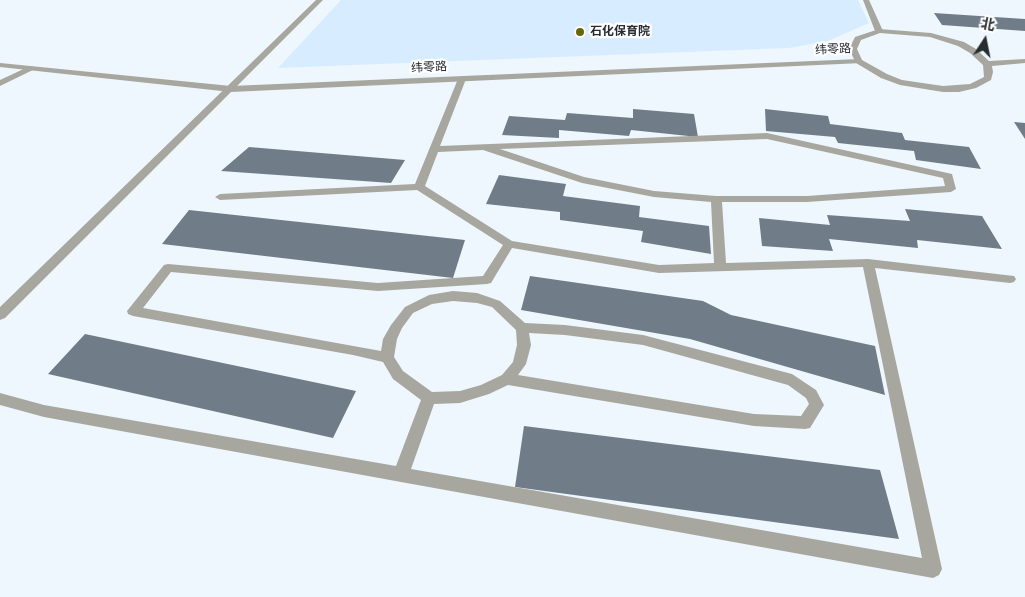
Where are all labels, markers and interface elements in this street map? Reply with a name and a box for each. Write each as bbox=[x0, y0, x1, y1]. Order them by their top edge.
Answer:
north arrow bbox=[960, 15, 1010, 65]
text: 北 bbox=[979, 15, 996, 34]
place label: 石化保育院 bbox=[590, 25, 650, 39]
marker: 石化保育院 bbox=[574, 26, 586, 38]
street label: 纬零路 bbox=[815, 42, 851, 58]
street label: 纬零路 bbox=[411, 60, 447, 76]

